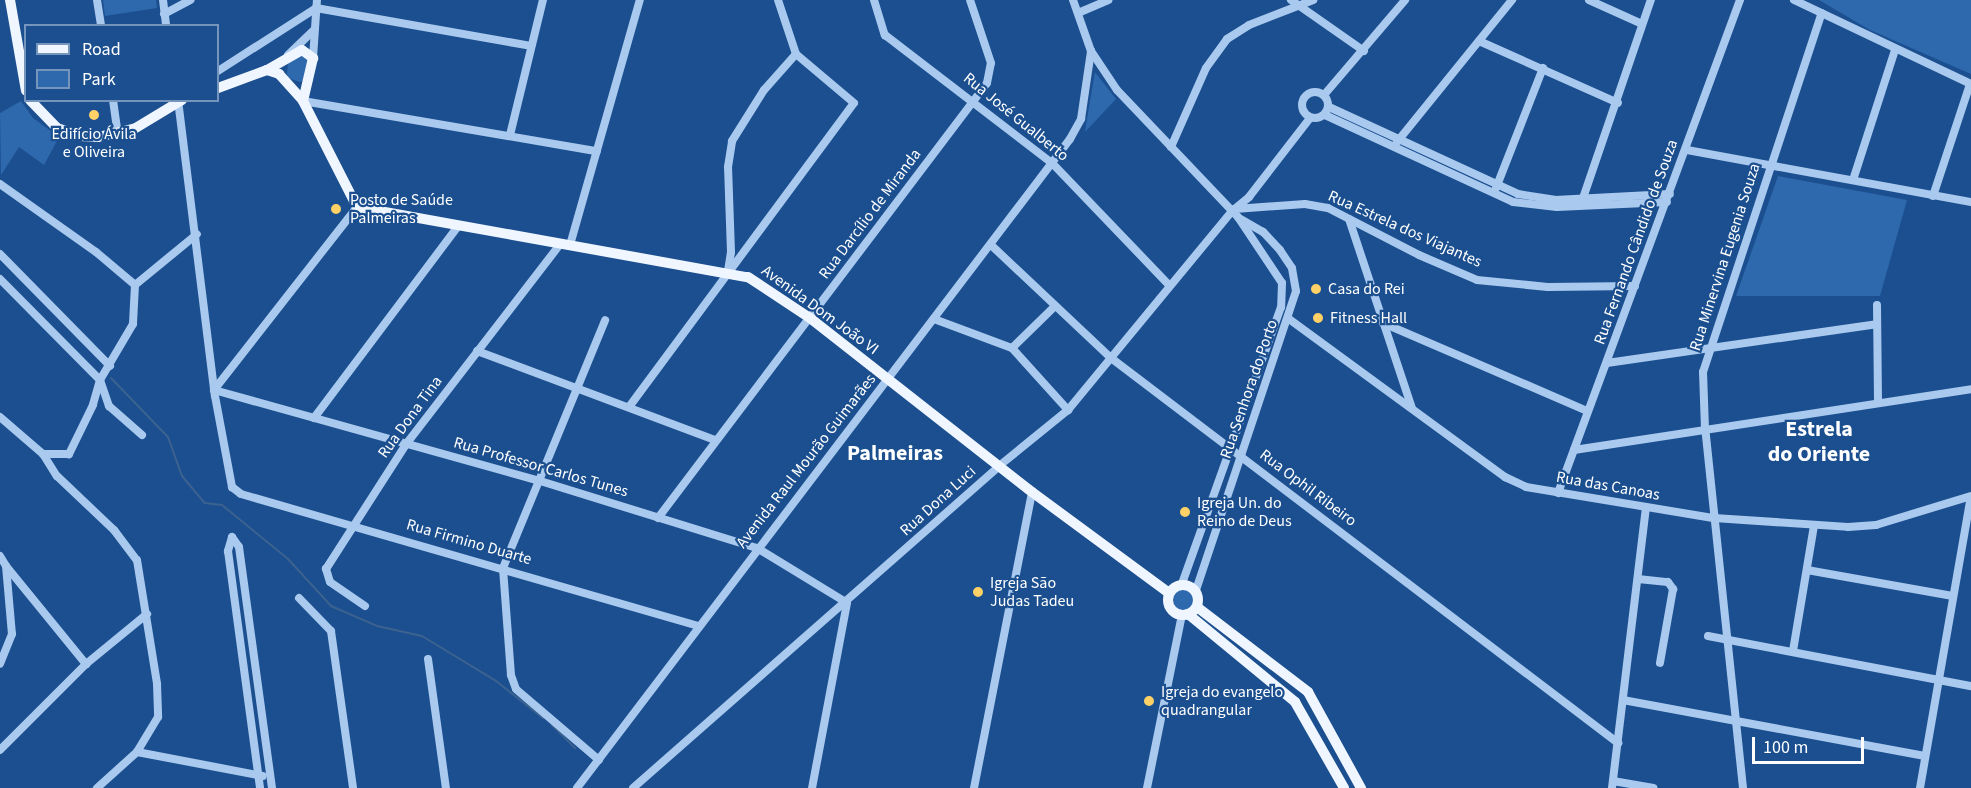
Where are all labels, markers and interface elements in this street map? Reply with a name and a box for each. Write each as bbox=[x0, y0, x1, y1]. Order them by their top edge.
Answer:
legend bbox=[24, 24, 219, 102]
text: Road bbox=[82, 37, 121, 62]
text: Park bbox=[82, 67, 116, 92]
street label: Rua José Gualberto bbox=[959, 69, 1073, 165]
marker: Edifício Ávila e Oliveira bbox=[87, 108, 101, 122]
place label: Edifício Ávila e Oliveira bbox=[52, 124, 136, 162]
street label: Rua Fernando Cândido de Souza bbox=[1590, 137, 1682, 347]
street label: Rua Darcílio de Miranda bbox=[815, 145, 925, 283]
street label: Rua Minervina Eugenia Souza bbox=[1686, 161, 1764, 353]
street label: Rua Estrela dos Viajantes bbox=[1325, 186, 1485, 272]
place label: Posto de Saúde Palmeiras bbox=[350, 190, 453, 228]
marker: Posto de Saúde Palmeiras bbox=[327, 200, 345, 218]
street label: Avenida Dom João VI bbox=[758, 261, 882, 359]
place label: Casa do Rei bbox=[1328, 279, 1405, 299]
marker: Casa do Rei bbox=[1309, 282, 1323, 296]
place label: Fitness Hall bbox=[1330, 308, 1407, 328]
marker: Fitness Hall bbox=[1311, 311, 1325, 325]
street label: Rua Senhora do Porto bbox=[1216, 317, 1282, 461]
street label: Avenida Raul Mourão Guimarães bbox=[732, 370, 880, 552]
street label: Rua Dona Tina bbox=[374, 372, 446, 462]
district label: Estrela do Oriente bbox=[1768, 416, 1870, 468]
street label: Rua Professor Carlos Tunes bbox=[451, 433, 631, 501]
district label: Palmeiras bbox=[847, 441, 943, 467]
street label: Rua Ophil Ribeiro bbox=[1256, 445, 1360, 531]
street label: Rua Dona Luci bbox=[896, 462, 980, 540]
street label: Rua das Canoas bbox=[1555, 467, 1661, 505]
place label: Igreja Un. do Reino de Deus bbox=[1197, 493, 1292, 531]
marker: Igreja Un. do Reino de Deus bbox=[1178, 505, 1192, 519]
street label: Rua Firmino Duarte bbox=[404, 515, 534, 569]
place label: Igreja São Judas Tadeu bbox=[990, 573, 1074, 611]
marker: Igreja São Judas Tadeu bbox=[971, 585, 985, 599]
place label: Igreja do evangelo quadrangular bbox=[1161, 682, 1283, 720]
marker: Igreja do evangelo quadrangular bbox=[1142, 694, 1156, 708]
scale bar bbox=[1755, 725, 1868, 763]
text: 100 m bbox=[1763, 735, 1808, 760]

